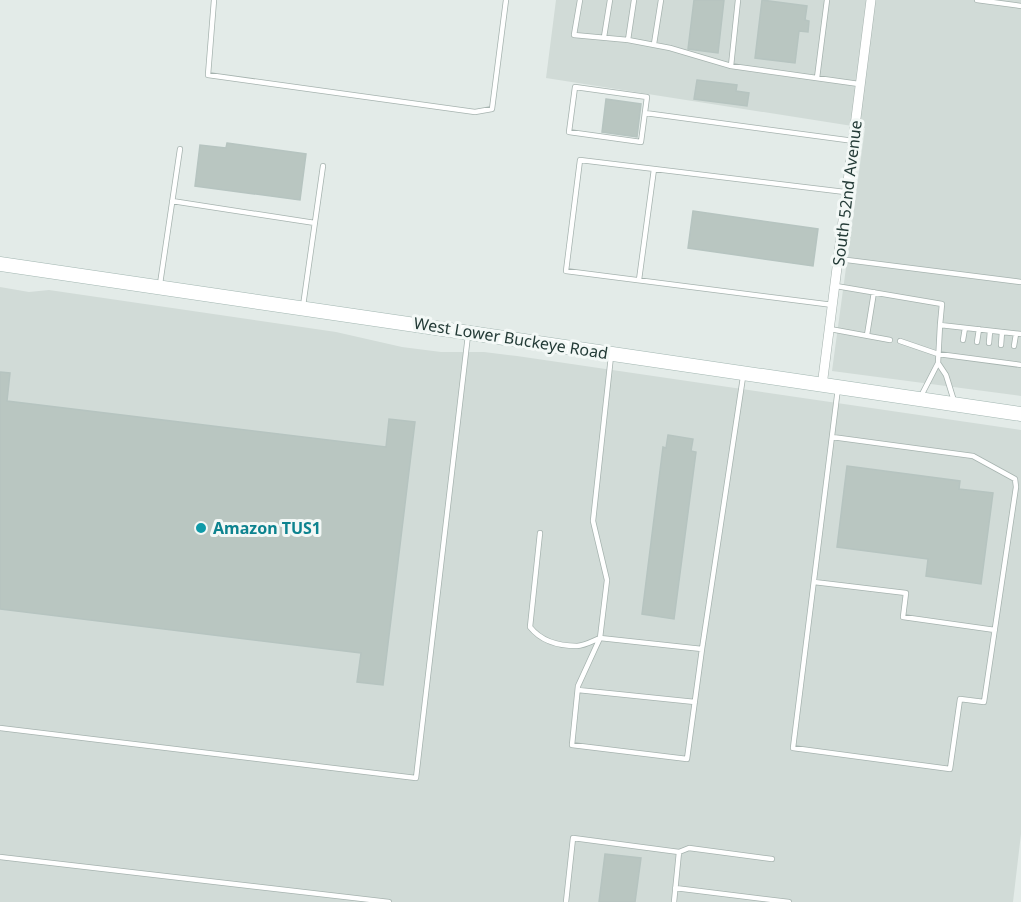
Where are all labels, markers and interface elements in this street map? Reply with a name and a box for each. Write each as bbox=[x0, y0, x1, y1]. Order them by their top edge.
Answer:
street label: South 52nd Avenue bbox=[827, 119, 867, 267]
street label: West Lower Buckeye Road bbox=[412, 312, 610, 364]
place label: Amazon TUS1 bbox=[213, 517, 321, 539]
marker: Amazon TUS1 bbox=[194, 521, 208, 535]

